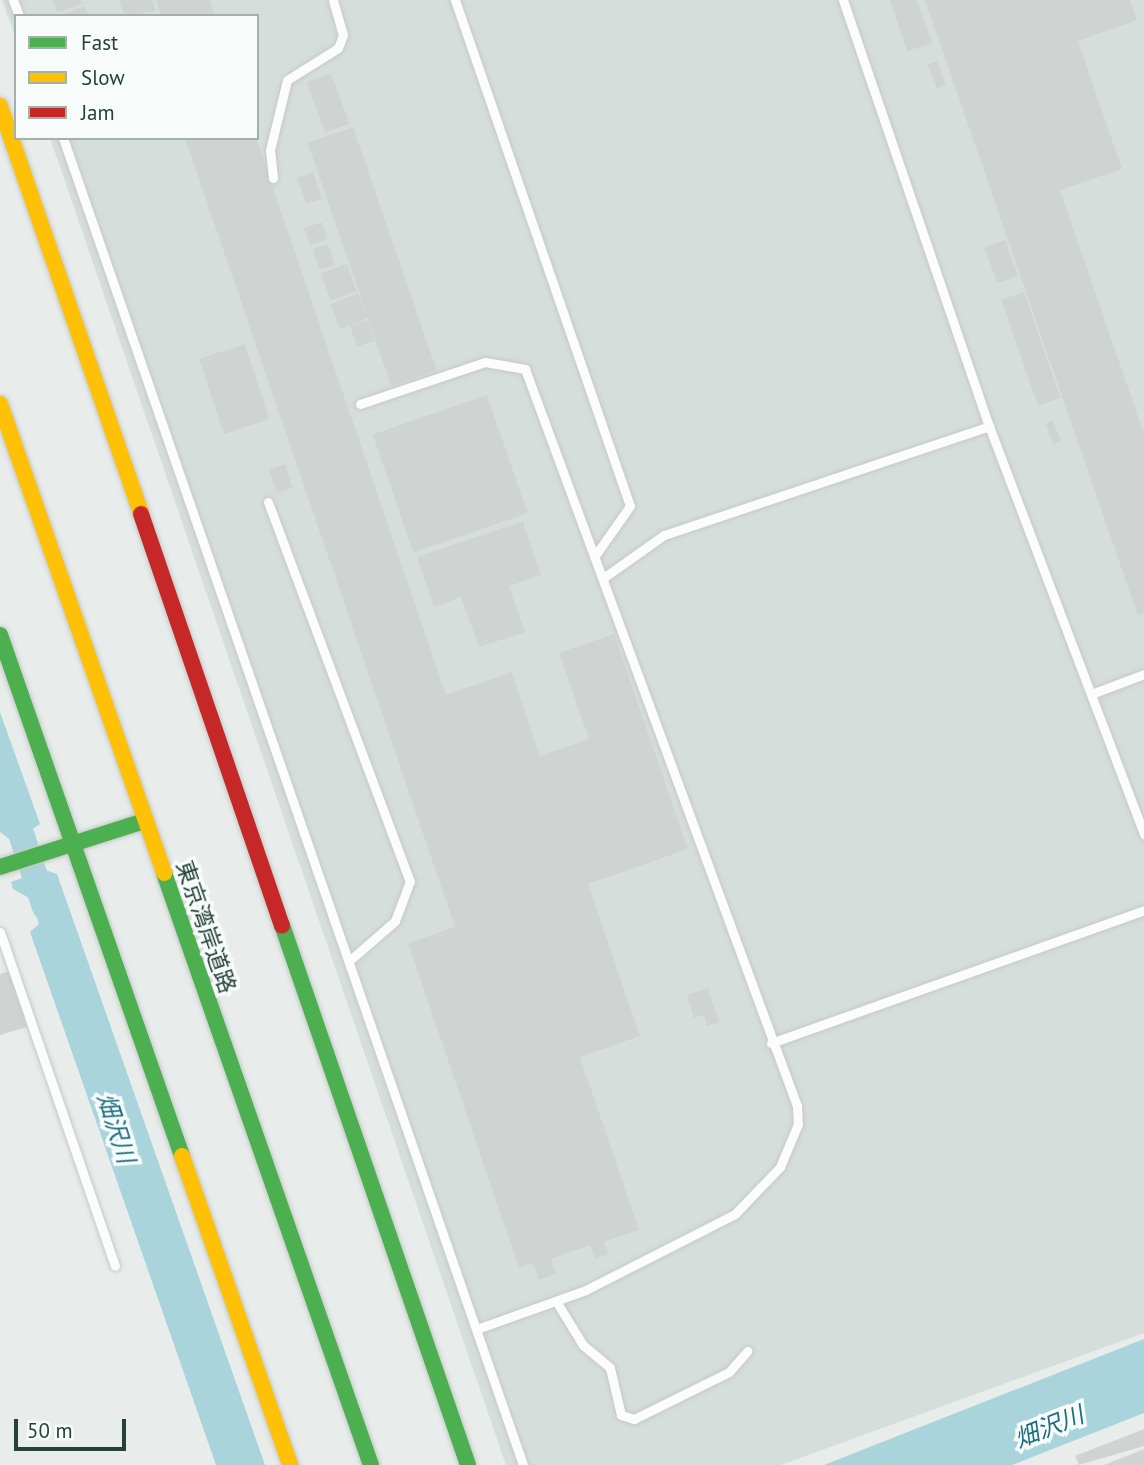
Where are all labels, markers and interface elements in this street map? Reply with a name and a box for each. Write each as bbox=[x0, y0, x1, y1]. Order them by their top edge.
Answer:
legend bbox=[14, 14, 259, 140]
text: Fast bbox=[81, 29, 118, 56]
text: Slow bbox=[81, 64, 125, 91]
text: Jam bbox=[81, 99, 115, 126]
street label: 東京湾岸道路 bbox=[170, 857, 242, 997]
water label: 畑沢川 bbox=[91, 1089, 141, 1167]
water label: 畑沢川 bbox=[1010, 1400, 1088, 1454]
scale bar bbox=[18, 1406, 130, 1450]
text: 50 m bbox=[27, 1417, 73, 1444]

